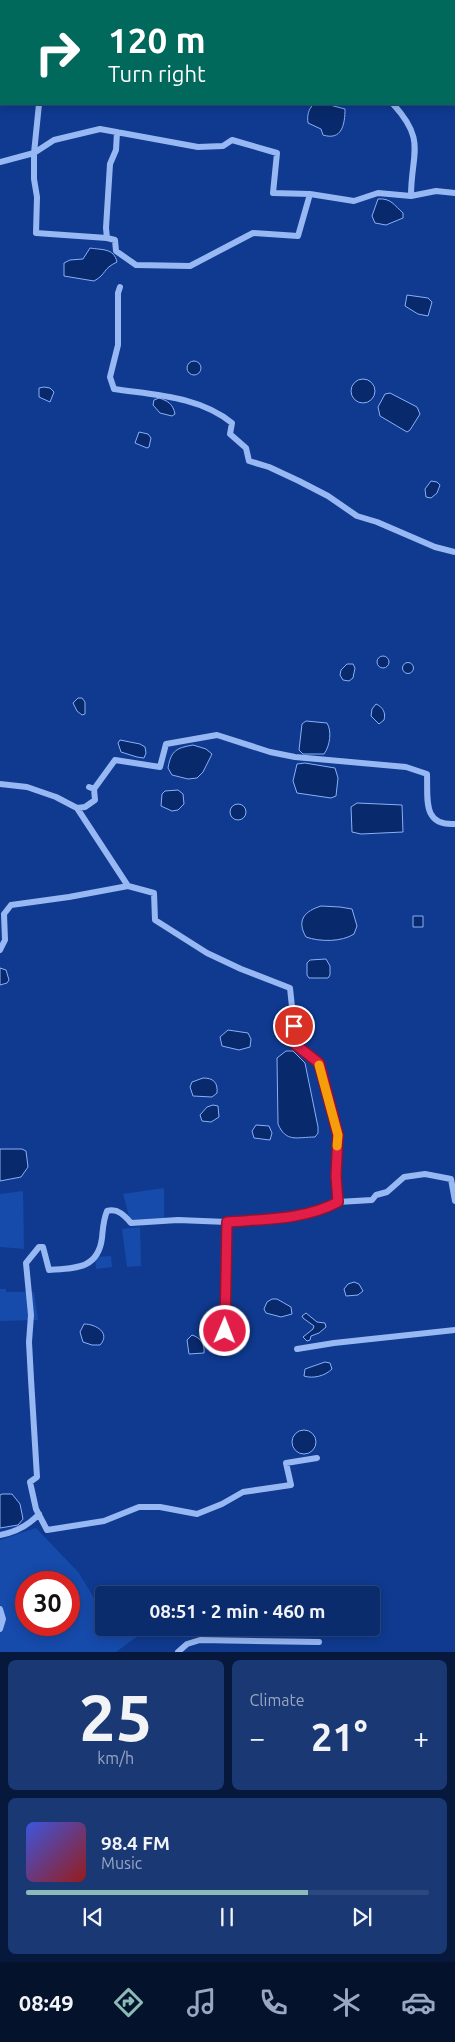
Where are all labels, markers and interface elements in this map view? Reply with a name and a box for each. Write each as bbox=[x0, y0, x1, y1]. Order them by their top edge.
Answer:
icon: right bbox=[25, 20, 90, 85]
text: 120 m bbox=[108, 20, 206, 60]
text: Turn right bbox=[108, 61, 206, 86]
pin bbox=[273, 1005, 315, 1047]
icon: arrive bbox=[280, 1012, 308, 1040]
position arrow bbox=[198, 1304, 250, 1356]
speed limit sign: 30 bbox=[15, 1571, 80, 1636]
text: 08:51 · 2 min · 460 m bbox=[150, 1600, 325, 1622]
text: 25 bbox=[79, 1680, 152, 1753]
text: Climate bbox=[250, 1691, 305, 1709]
text: 21° bbox=[311, 1716, 367, 1758]
text: − bbox=[250, 1722, 265, 1753]
text: + bbox=[413, 1722, 429, 1753]
text: km/h bbox=[97, 1749, 134, 1767]
text: 98.4 FM bbox=[101, 1832, 170, 1854]
text: Music bbox=[101, 1854, 142, 1872]
icon: previous bbox=[79, 1903, 107, 1931]
icon: pause bbox=[213, 1903, 241, 1931]
icon: next bbox=[348, 1903, 376, 1931]
icon: directions bbox=[111, 1985, 146, 2020]
icon: music bbox=[184, 1985, 219, 2020]
icon: phone bbox=[256, 1985, 291, 2020]
icon: climate bbox=[329, 1985, 364, 2020]
icon: car bbox=[401, 1985, 436, 2020]
text: 08:49 bbox=[19, 1990, 74, 2015]

